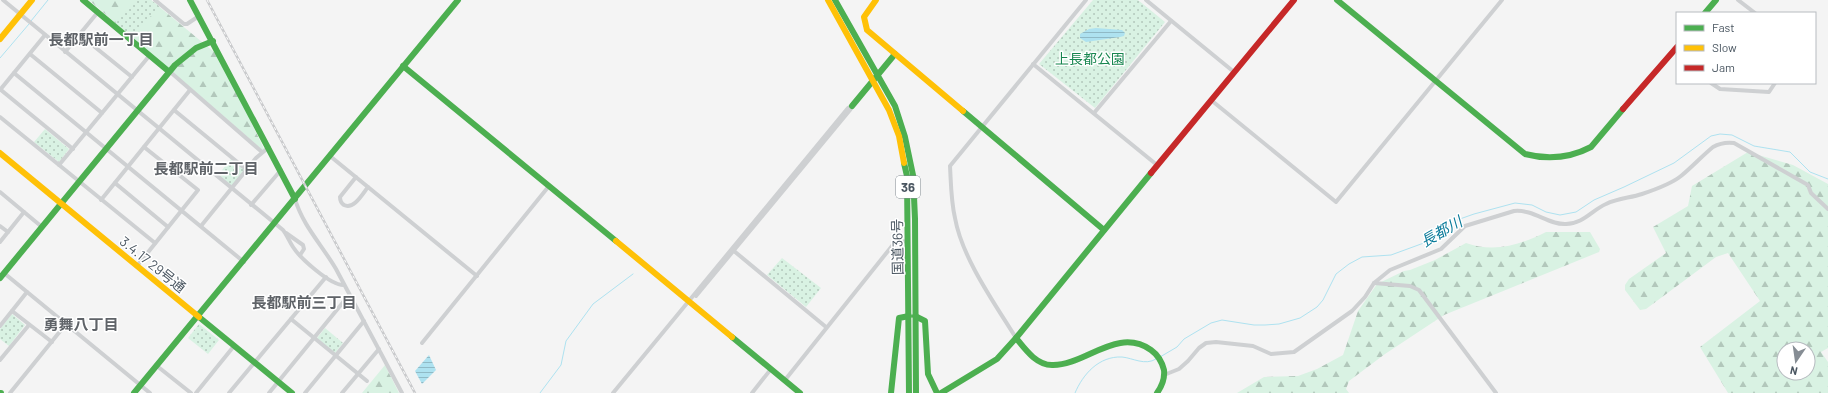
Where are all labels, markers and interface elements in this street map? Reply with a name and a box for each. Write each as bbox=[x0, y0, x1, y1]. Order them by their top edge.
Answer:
legend bbox=[1676, 12, 1816, 84]
text: Fast bbox=[1712, 20, 1735, 34]
district label: 長都駅前一丁目 bbox=[48, 30, 154, 48]
text: Slow bbox=[1712, 40, 1737, 54]
park label: 上長都公園 bbox=[1055, 50, 1125, 67]
text: Jam bbox=[1712, 60, 1735, 74]
district label: 長都駅前二丁目 bbox=[153, 159, 259, 177]
road number: 36 bbox=[896, 176, 920, 198]
water label: 長都川 bbox=[1417, 211, 1467, 250]
street label: 国道36号 bbox=[888, 219, 906, 275]
street label: 3.4.17 29号通 bbox=[117, 232, 189, 296]
district label: 長都駅前三丁目 bbox=[251, 293, 357, 311]
district label: 勇舞八丁目 bbox=[43, 315, 119, 333]
north arrow bbox=[1776, 341, 1816, 381]
text: N bbox=[1789, 364, 1799, 378]

